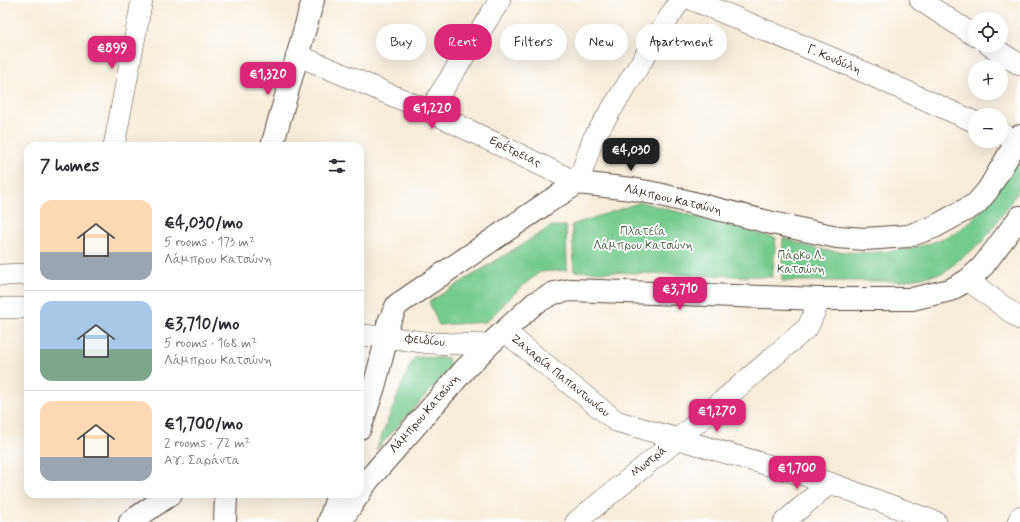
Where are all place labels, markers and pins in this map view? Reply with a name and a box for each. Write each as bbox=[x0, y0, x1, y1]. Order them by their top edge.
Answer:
pin: €899 bbox=[88, 36, 136, 70]
pin: €1,320 bbox=[235, 62, 301, 96]
pin: €1,220 bbox=[399, 96, 465, 130]
pin: €4,030 bbox=[598, 138, 664, 172]
pin: €3,710 bbox=[647, 277, 713, 311]
pin: €1,270 bbox=[684, 399, 750, 433]
pin: €1,700 bbox=[764, 456, 830, 490]

